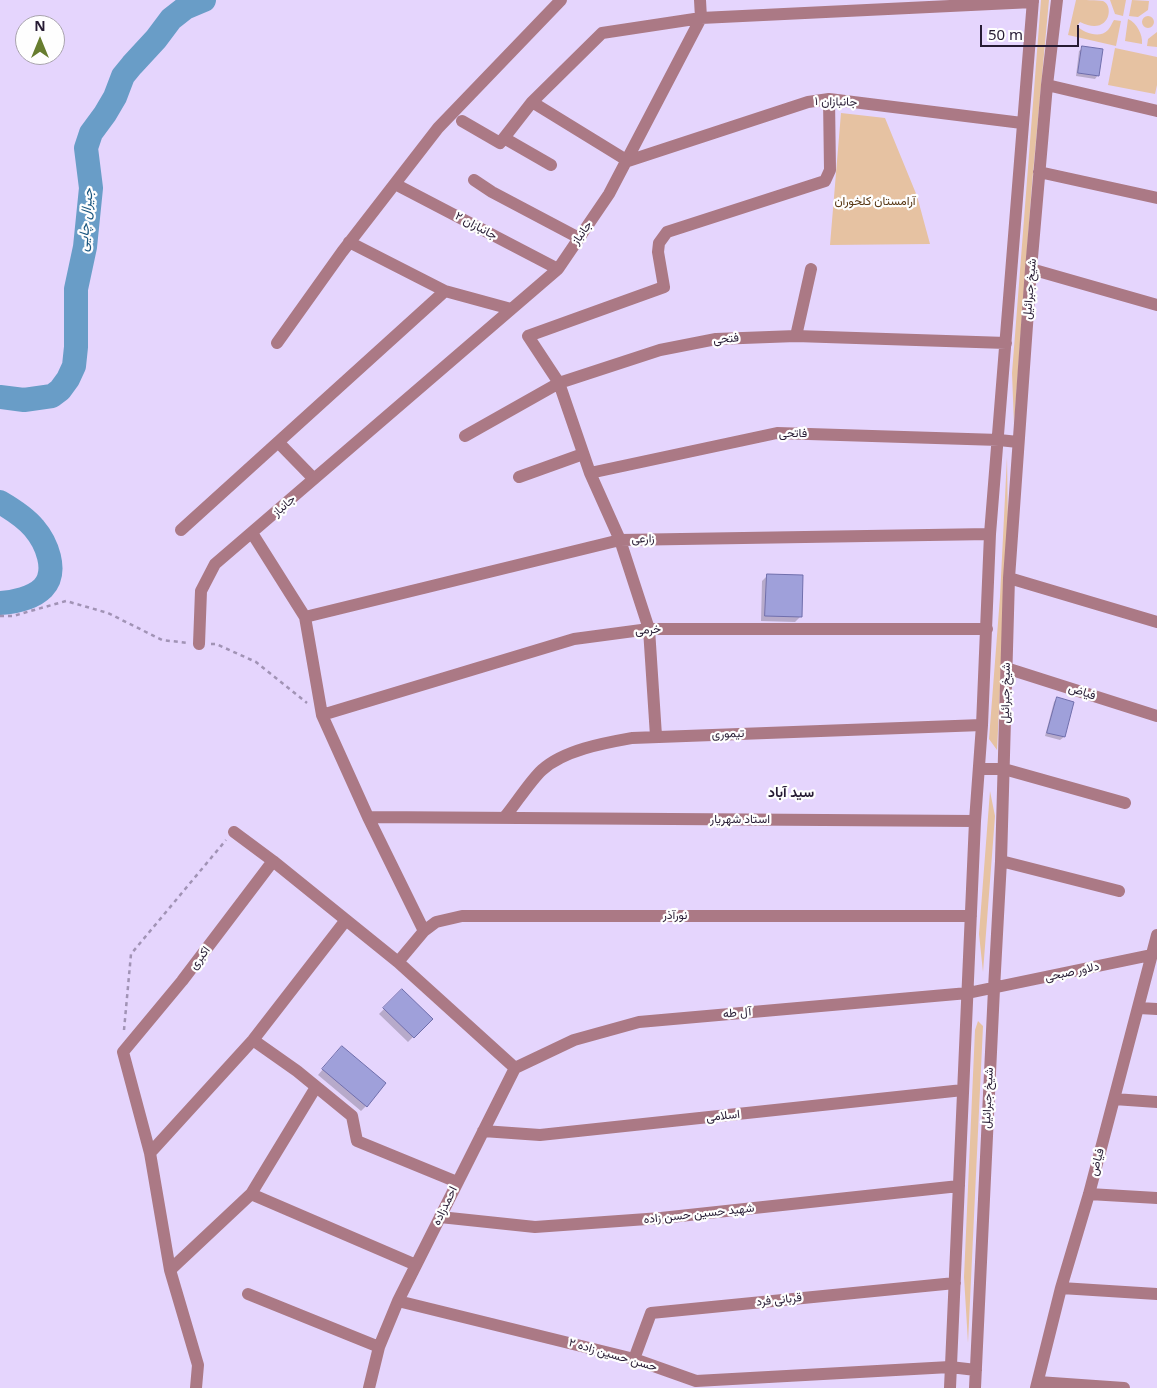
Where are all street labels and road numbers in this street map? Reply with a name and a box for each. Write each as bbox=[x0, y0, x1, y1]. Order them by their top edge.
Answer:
street label: جانبازان ۱ bbox=[815, 94, 857, 110]
street label: جانبازان ۲ bbox=[453, 209, 499, 243]
street label: جانباز bbox=[569, 218, 595, 248]
street label: شیخ جبرائیل bbox=[1020, 258, 1040, 320]
street label: فتحی bbox=[713, 331, 739, 347]
street label: فاتحی bbox=[779, 427, 807, 441]
street label: جانباز bbox=[269, 492, 299, 520]
street label: زارعی bbox=[631, 532, 655, 546]
street label: خرمی bbox=[634, 622, 662, 638]
street label: شیخ جبرائیل bbox=[998, 662, 1014, 724]
street label: فیاض bbox=[1066, 681, 1098, 703]
street label: تیموری bbox=[711, 726, 745, 742]
street label: استاد شهریار bbox=[710, 813, 770, 827]
street label: نورآذر bbox=[663, 909, 687, 923]
street label: اکبری bbox=[187, 944, 213, 972]
street label: دلاور صبحی bbox=[1043, 959, 1101, 985]
street label: آل طه bbox=[722, 1005, 752, 1021]
street label: شیخ جبرائیل bbox=[979, 1067, 997, 1129]
street label: اسلامی bbox=[705, 1107, 741, 1125]
street label: فیاض bbox=[1086, 1147, 1108, 1177]
street label: احمدزاده bbox=[429, 1184, 461, 1228]
street label: شهید حسین حسن زاده bbox=[643, 1201, 755, 1227]
street label: قربانی فرد bbox=[755, 1290, 803, 1310]
street label: حسن حسین زاده ۲ bbox=[567, 1335, 659, 1375]

